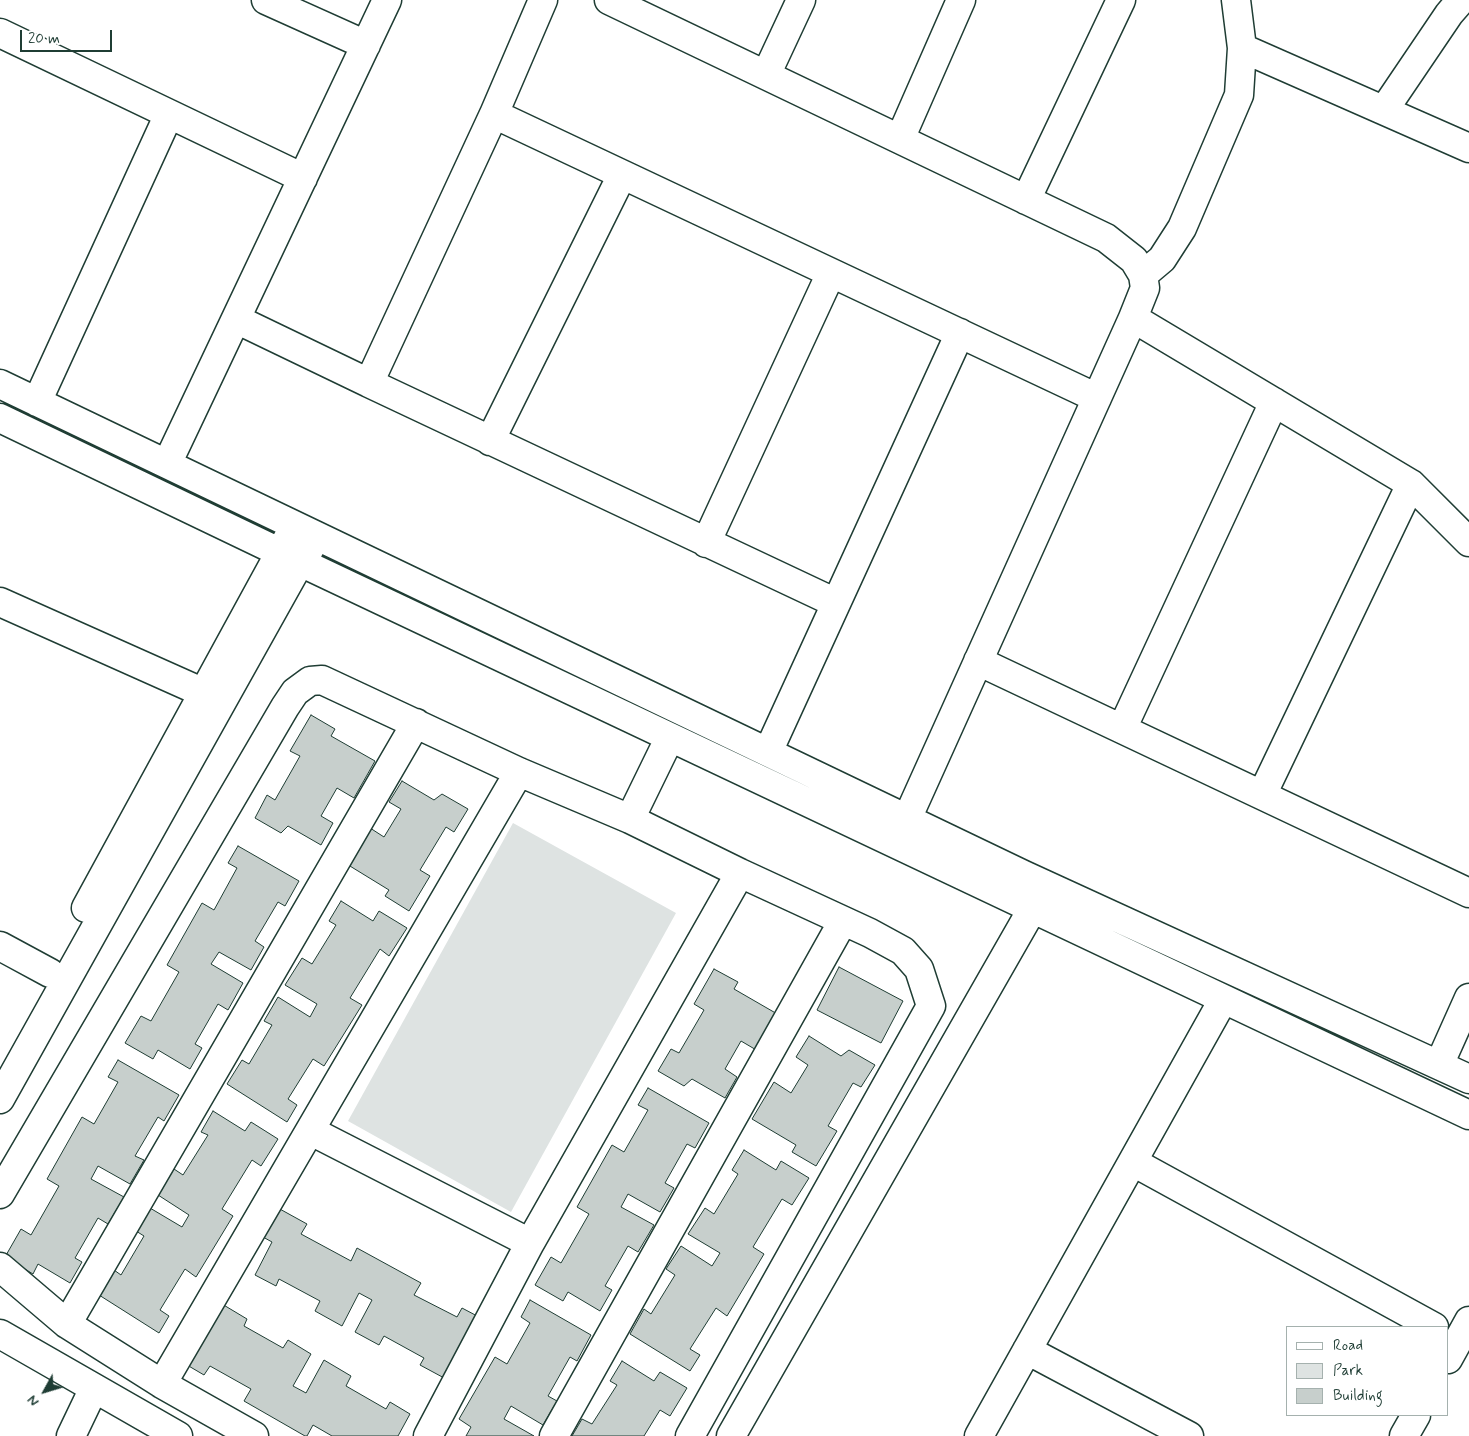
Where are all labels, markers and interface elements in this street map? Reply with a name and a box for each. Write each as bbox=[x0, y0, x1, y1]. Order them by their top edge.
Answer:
scale bar bbox=[22, 20, 115, 52]
text: 20 m bbox=[28, 29, 60, 49]
legend bbox=[1286, 1326, 1449, 1416]
text: Road bbox=[1333, 1336, 1363, 1356]
text: Park bbox=[1333, 1361, 1363, 1381]
north arrow bbox=[20, 1366, 70, 1416]
text: Building bbox=[1333, 1386, 1383, 1406]
text: N bbox=[23, 1391, 43, 1410]

